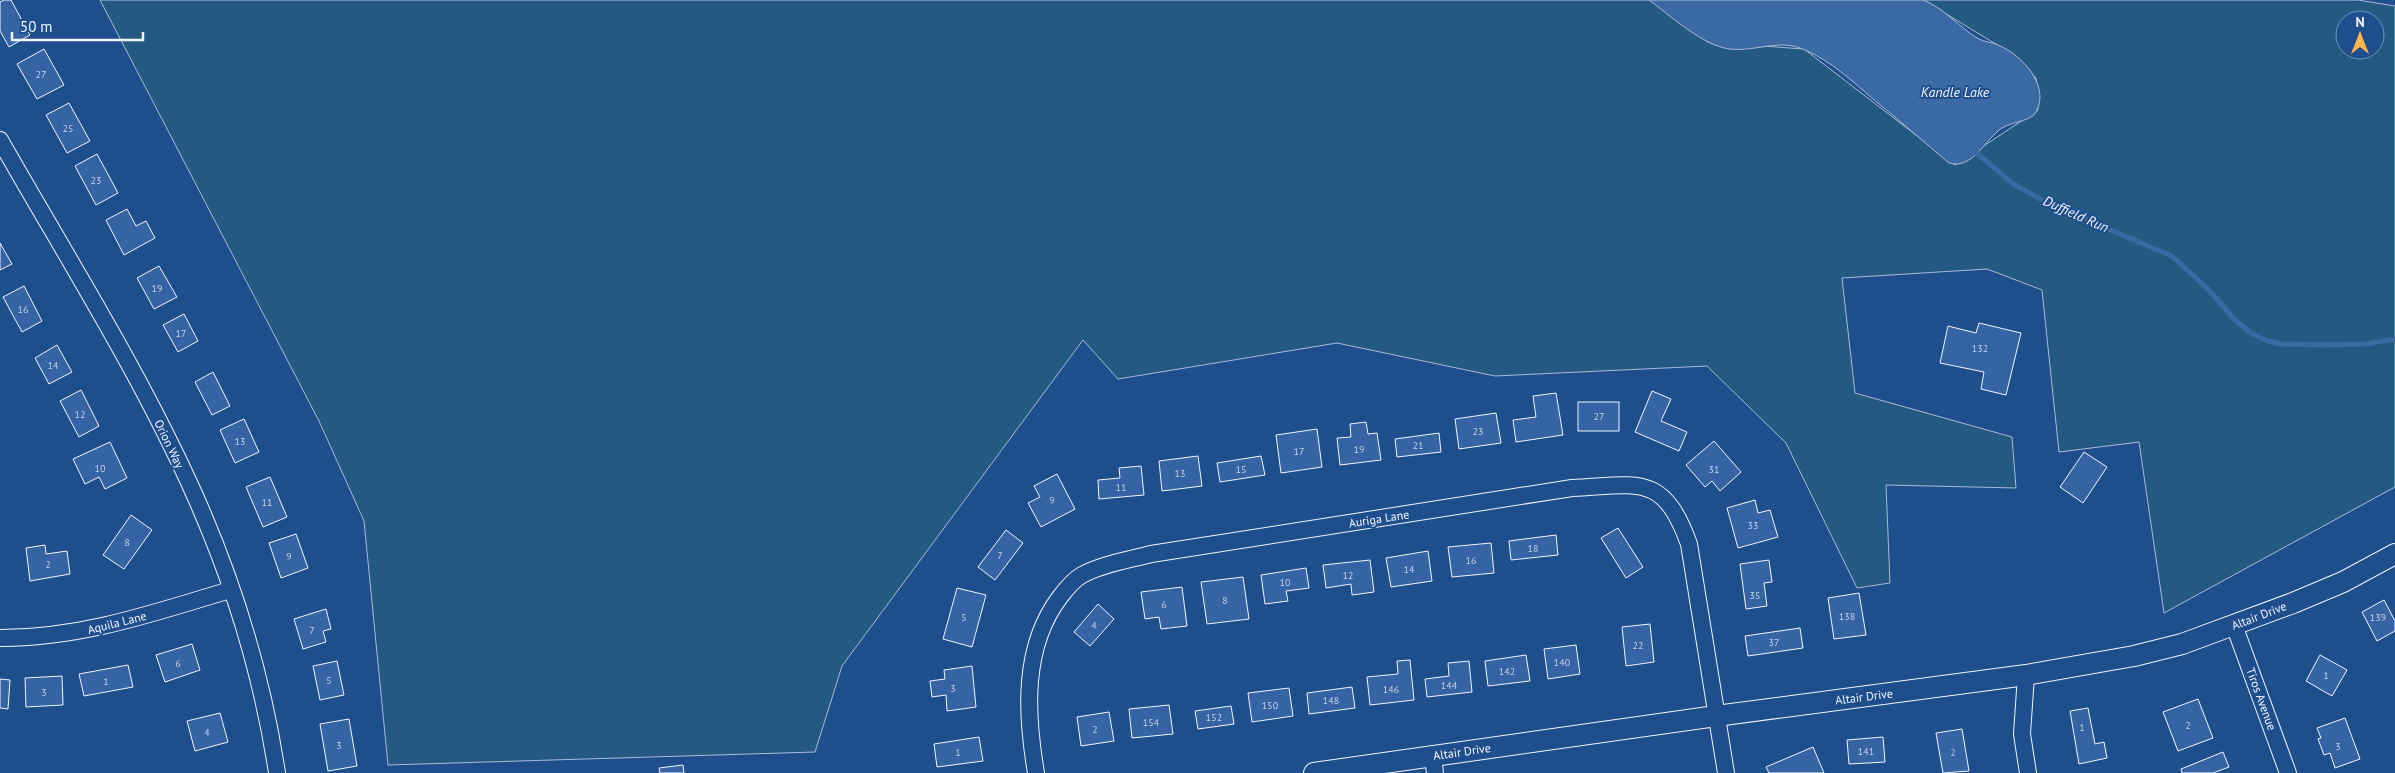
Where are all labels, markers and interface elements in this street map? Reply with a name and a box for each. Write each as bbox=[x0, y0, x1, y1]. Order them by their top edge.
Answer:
scale bar bbox=[12, 10, 144, 42]
north arrow bbox=[2335, 10, 2385, 60]
text: N bbox=[2355, 13, 2365, 31]
text: 50 m bbox=[20, 17, 53, 36]
house number: 27 bbox=[36, 68, 46, 81]
water label: Kandle Lake bbox=[1921, 83, 1990, 101]
house number: 25 bbox=[63, 122, 73, 135]
house number: 23 bbox=[91, 174, 101, 187]
water label: Duffield Run bbox=[2040, 192, 2112, 236]
house number: 19 bbox=[152, 282, 162, 295]
house number: 16 bbox=[18, 303, 28, 316]
house number: 17 bbox=[176, 327, 186, 340]
house number: 132 bbox=[1972, 342, 1988, 355]
house number: 14 bbox=[48, 359, 59, 372]
house number: 12 bbox=[75, 408, 85, 421]
house number: 27 bbox=[1594, 410, 1604, 423]
street label: Orion Way bbox=[151, 417, 188, 471]
house number: 23 bbox=[1473, 425, 1483, 438]
house number: 13 bbox=[235, 435, 245, 448]
house number: 21 bbox=[1413, 439, 1423, 452]
house number: 19 bbox=[1354, 443, 1364, 456]
house number: 17 bbox=[1294, 445, 1304, 458]
house number: 10 bbox=[95, 462, 106, 475]
house number: 15 bbox=[1236, 463, 1246, 476]
house number: 31 bbox=[1709, 463, 1719, 476]
house number: 13 bbox=[1175, 467, 1185, 480]
house number: 11 bbox=[1116, 481, 1126, 494]
house number: 9 bbox=[1049, 494, 1055, 507]
house number: 11 bbox=[262, 496, 272, 509]
street label: Auriga Lane bbox=[1348, 506, 1410, 531]
house number: 33 bbox=[1748, 519, 1758, 532]
house number: 8 bbox=[124, 536, 130, 549]
house number: 18 bbox=[1528, 542, 1538, 555]
house number: 7 bbox=[997, 549, 1003, 562]
house number: 9 bbox=[286, 550, 292, 563]
house number: 16 bbox=[1466, 554, 1476, 567]
house number: 2 bbox=[45, 558, 51, 571]
house number: 14 bbox=[1404, 563, 1415, 576]
house number: 12 bbox=[1343, 569, 1353, 582]
house number: 10 bbox=[1280, 576, 1291, 589]
house number: 35 bbox=[1750, 589, 1760, 602]
house number: 8 bbox=[1222, 594, 1228, 607]
house number: 6 bbox=[1161, 598, 1167, 611]
street label: Altair Drive bbox=[2229, 598, 2289, 633]
street label: Aquila Lane bbox=[86, 608, 148, 637]
house number: 138 bbox=[1839, 610, 1855, 623]
house number: 5 bbox=[961, 611, 967, 624]
house number: 139 bbox=[2370, 611, 2386, 624]
house number: 4 bbox=[1091, 619, 1097, 632]
house number: 7 bbox=[309, 624, 315, 637]
house number: 37 bbox=[1769, 636, 1779, 649]
house number: 22 bbox=[1633, 639, 1643, 652]
house number: 140 bbox=[1554, 656, 1571, 669]
house number: 6 bbox=[175, 657, 181, 670]
house number: 142 bbox=[1499, 665, 1515, 678]
street label: Tiros Avenue bbox=[2243, 665, 2280, 732]
house number: 1 bbox=[2323, 669, 2329, 682]
house number: 5 bbox=[326, 674, 332, 687]
house number: 1 bbox=[103, 675, 109, 688]
house number: 144 bbox=[1441, 679, 1458, 692]
house number: 3 bbox=[950, 682, 956, 695]
house number: 146 bbox=[1383, 683, 1399, 696]
house number: 3 bbox=[41, 686, 47, 699]
street label: Altair Drive bbox=[1834, 686, 1894, 707]
house number: 148 bbox=[1323, 694, 1339, 707]
house number: 150 bbox=[1262, 699, 1279, 712]
house number: 152 bbox=[1206, 711, 1222, 724]
house number: 154 bbox=[1143, 716, 1160, 729]
house number: 2 bbox=[2185, 719, 2191, 732]
house number: 1 bbox=[2079, 721, 2085, 734]
house number: 2 bbox=[1092, 723, 1098, 736]
house number: 4 bbox=[204, 726, 210, 739]
house number: 3 bbox=[336, 739, 342, 752]
street label: Altair Drive bbox=[1432, 740, 1492, 763]
house number: 3 bbox=[2335, 740, 2341, 753]
house number: 141 bbox=[1858, 745, 1874, 758]
house number: 1 bbox=[955, 746, 961, 759]
house number: 2 bbox=[1950, 746, 1956, 759]

